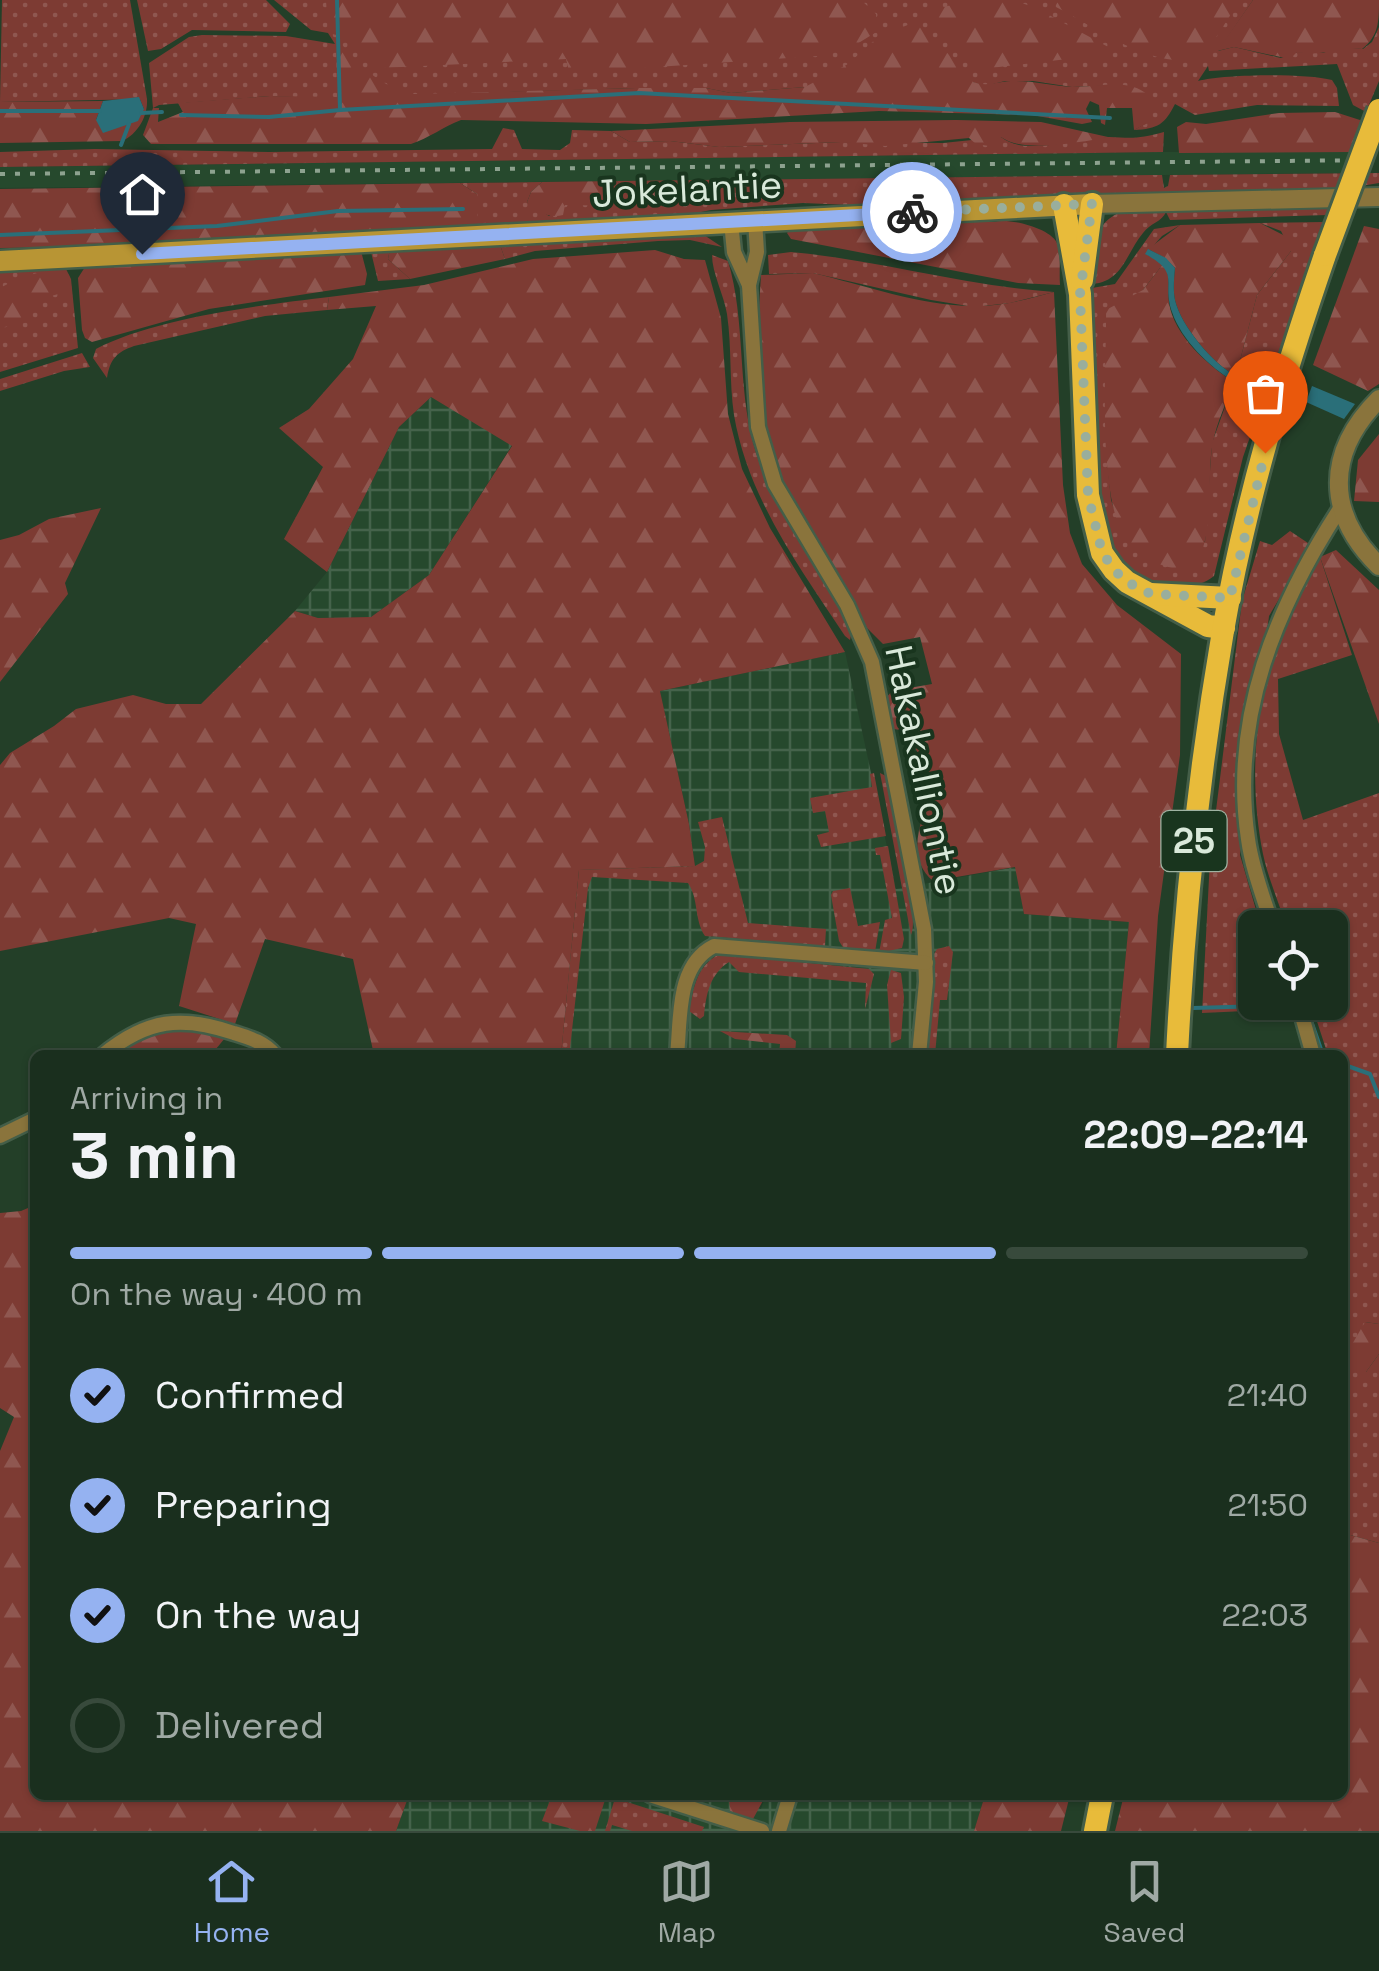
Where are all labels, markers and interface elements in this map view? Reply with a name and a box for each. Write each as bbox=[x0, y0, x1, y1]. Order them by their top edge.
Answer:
pin bbox=[100, 152, 185, 255]
street label: Jokelantie bbox=[591, 160, 783, 218]
courier bbox=[862, 162, 962, 262]
icon: home bbox=[115, 167, 170, 222]
icon: bike bbox=[885, 185, 940, 240]
pin bbox=[1223, 351, 1308, 454]
icon: bag bbox=[1238, 366, 1293, 421]
street label: Hakakalliontie bbox=[874, 641, 974, 899]
road number: 25 bbox=[1162, 811, 1226, 871]
map controls bbox=[1238, 910, 1348, 1020]
button: locate bbox=[1238, 910, 1348, 1020]
text: Arriving in bbox=[70, 1078, 223, 1118]
text: 22:09–22:14 bbox=[1083, 1111, 1308, 1159]
text: 3 min bbox=[70, 1114, 239, 1197]
text: On the way · 400 m bbox=[70, 1274, 363, 1314]
icon: check bbox=[70, 1368, 125, 1423]
text: Confirmed bbox=[155, 1371, 345, 1419]
text: 21:40 bbox=[1227, 1375, 1308, 1415]
icon: check bbox=[70, 1478, 125, 1533]
text: Preparing bbox=[155, 1481, 332, 1529]
text: 21:50 bbox=[1228, 1485, 1308, 1525]
icon: check bbox=[70, 1588, 125, 1643]
text: On the way bbox=[155, 1591, 361, 1639]
text: 22:03 bbox=[1221, 1595, 1308, 1635]
text: Delivered bbox=[155, 1701, 324, 1749]
tab: Home bbox=[194, 1854, 270, 1950]
tab: Map bbox=[658, 1854, 716, 1950]
tab: Saved bbox=[1104, 1854, 1185, 1950]

